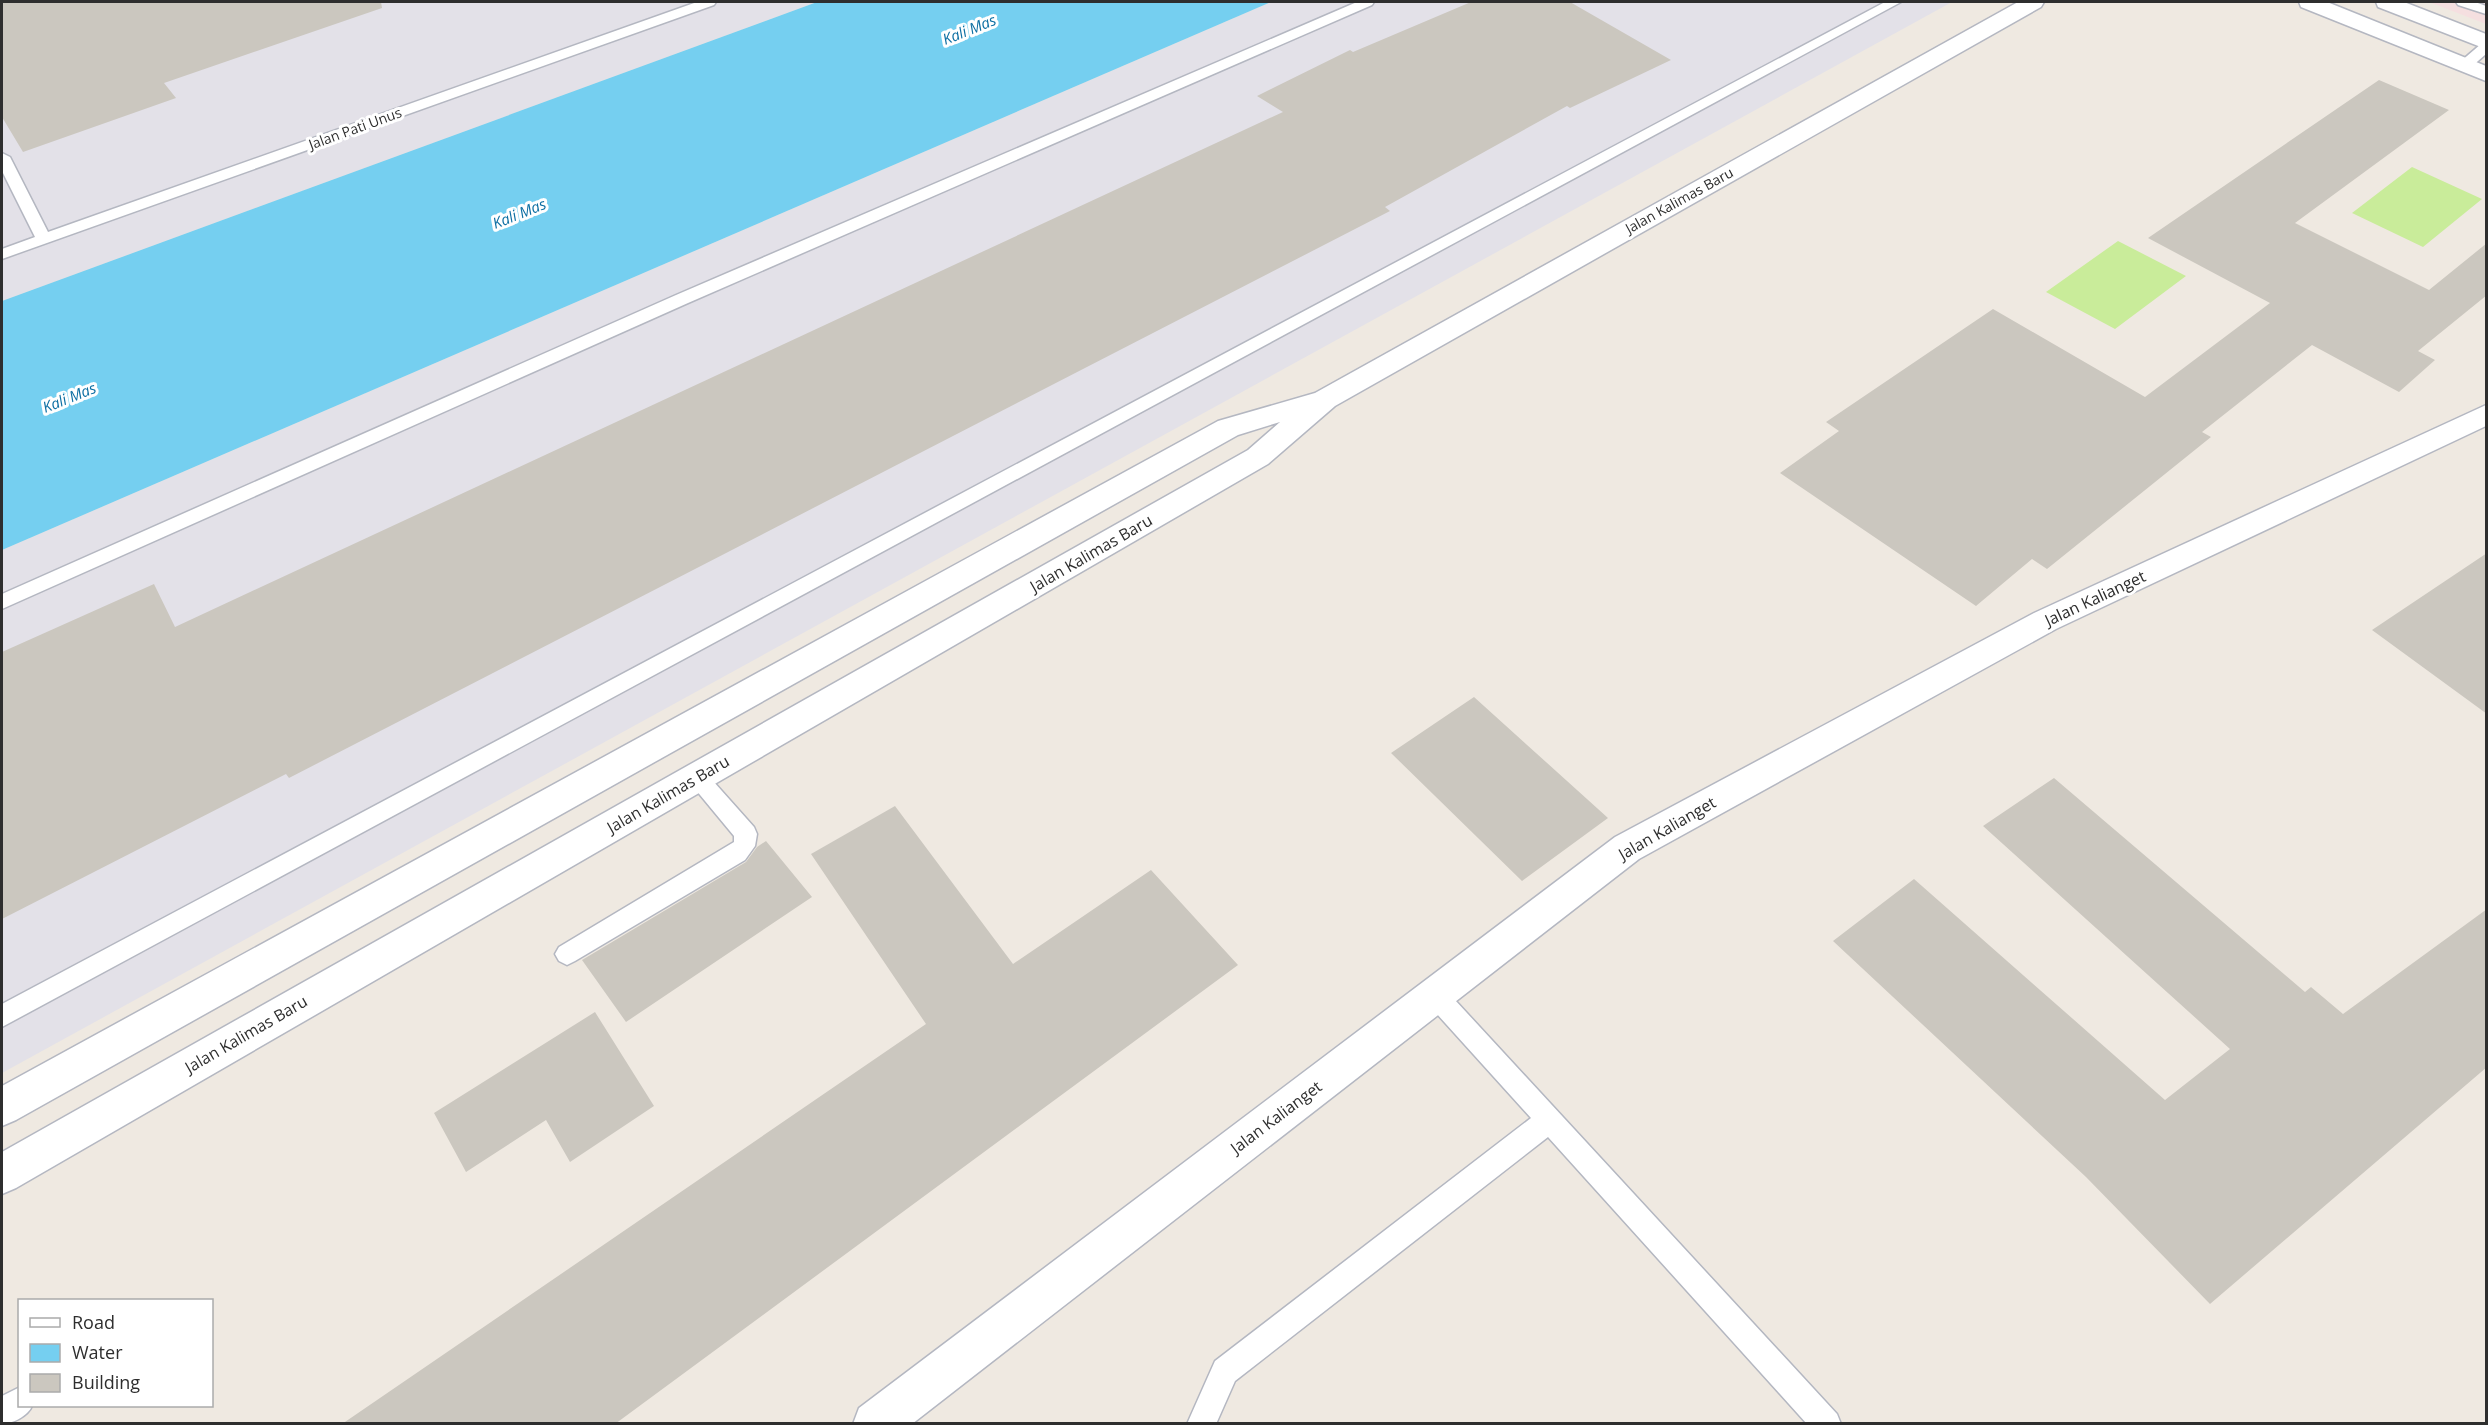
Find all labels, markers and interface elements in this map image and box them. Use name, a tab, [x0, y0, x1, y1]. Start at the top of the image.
water label: Kali Mas	[939, 9, 999, 49]
street label: Jalan Pati Unus	[304, 102, 404, 154]
street label: Jalan Kalimas Baru	[1620, 162, 1736, 239]
water label: Kali Mas	[489, 193, 549, 233]
water label: Kali Mas	[39, 377, 99, 417]
street label: Jalan Kalimas Baru	[1024, 509, 1156, 598]
street label: Jalan Kalianget	[2039, 565, 2149, 632]
street label: Jalan Kalimas Baru	[601, 750, 733, 839]
street label: Jalan Kalianget	[1613, 791, 1720, 866]
street label: Jalan Kalimas Baru	[179, 990, 311, 1079]
street label: Jalan Kalianget	[1224, 1075, 1326, 1160]
legend	[18, 1299, 213, 1407]
text: Road	[72, 1310, 115, 1334]
text: Water	[72, 1340, 123, 1364]
text: Building	[72, 1370, 140, 1394]

